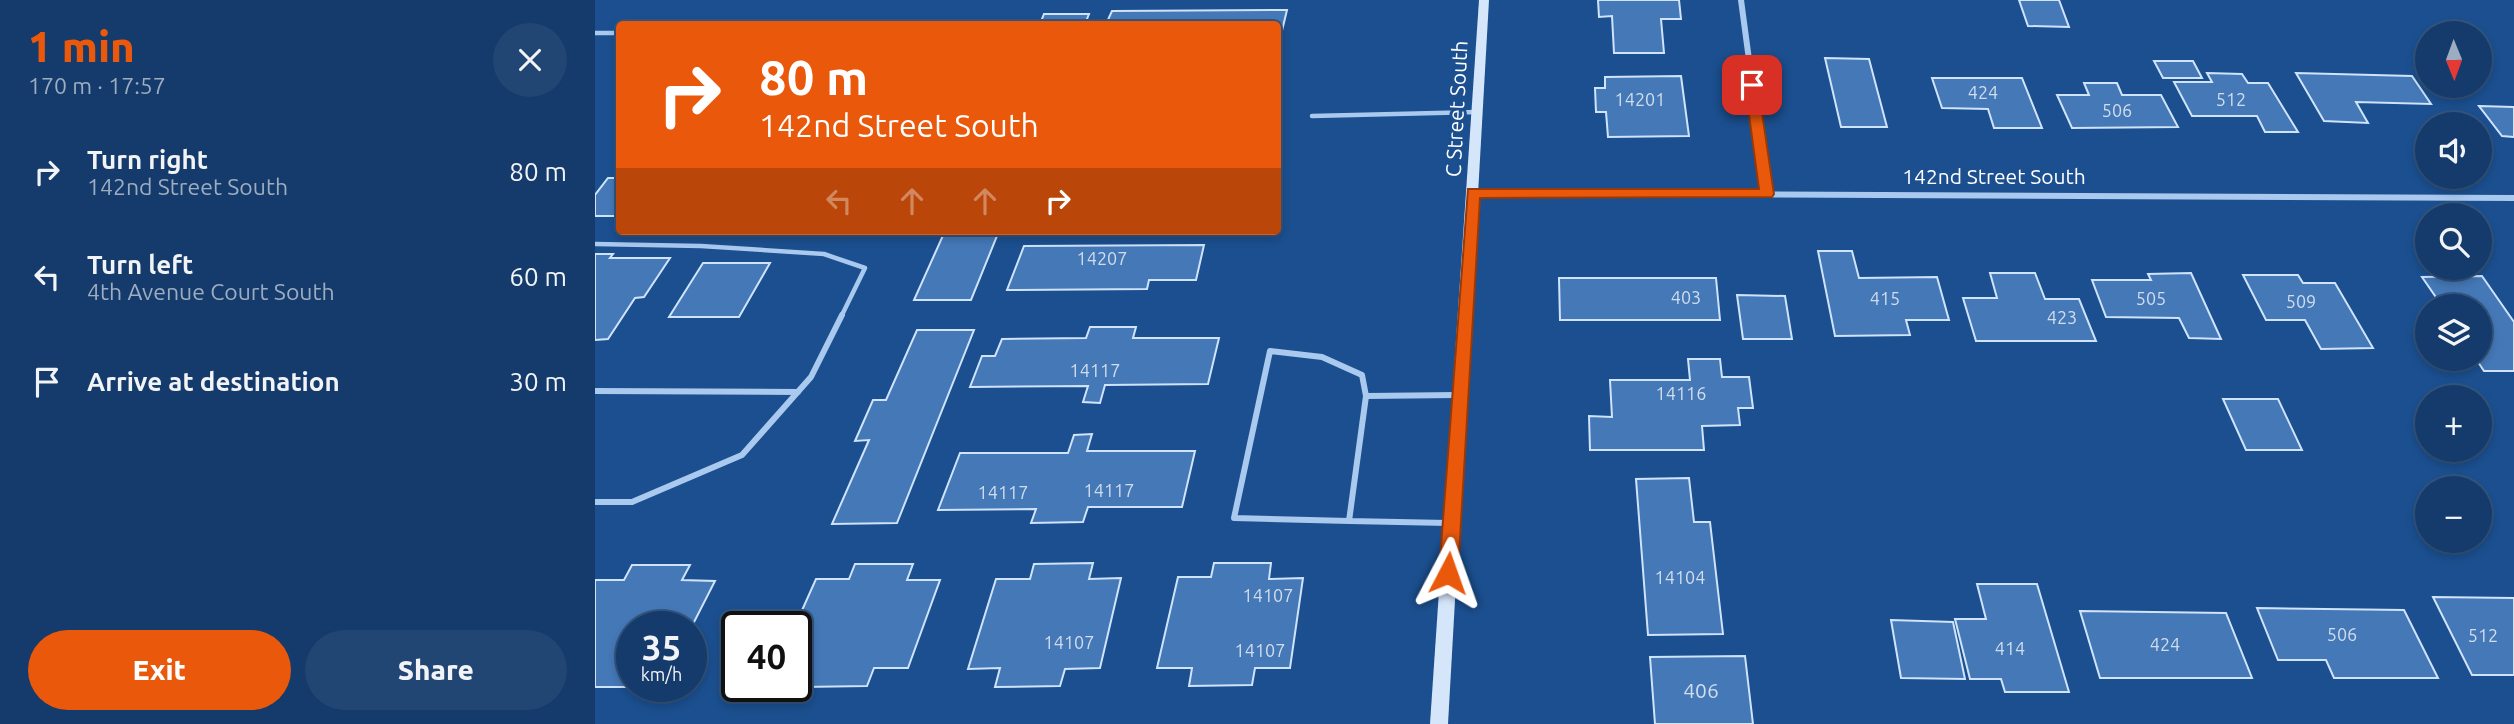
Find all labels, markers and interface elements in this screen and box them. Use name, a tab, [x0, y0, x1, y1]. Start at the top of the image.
north arrow	[2415, 21, 2492, 98]
map controls	[2415, 21, 2492, 553]
text: 1 min	[28, 23, 135, 70]
button: close	[493, 23, 567, 97]
street label: C Street South	[1440, 40, 1472, 178]
icon: right	[644, 49, 735, 140]
text: 80 m	[759, 49, 868, 104]
pin	[1722, 55, 1782, 115]
icon: arrive	[1733, 66, 1771, 104]
text: 170 m · 17:57	[28, 73, 166, 98]
house number: 424	[1968, 82, 1998, 102]
house number: 14201	[1615, 89, 1665, 109]
house number: 512	[2216, 89, 2246, 109]
house number: 506	[2102, 100, 2132, 120]
text: 142nd Street South	[759, 107, 1039, 143]
button: sound	[2415, 112, 2492, 189]
text: Turn right	[87, 145, 208, 174]
icon: right	[28, 153, 66, 191]
text: 80 m	[509, 157, 567, 186]
street label: 142nd Street South	[1902, 164, 2086, 188]
text: 142nd Street South	[87, 174, 288, 199]
icon: left	[820, 182, 858, 220]
icon: ahead	[893, 182, 931, 220]
icon: ahead	[966, 182, 1004, 220]
icon: right	[1039, 182, 1077, 220]
button: search	[2415, 203, 2492, 280]
house number: 14207	[1077, 248, 1127, 268]
text: Turn left	[87, 250, 193, 279]
icon: left	[28, 258, 66, 296]
text: 60 m	[509, 262, 567, 291]
text: 4th Avenue Court South	[87, 279, 335, 304]
house number: 403	[1671, 287, 1701, 307]
house number: 415	[1870, 288, 1900, 308]
house number: 505	[2136, 288, 2166, 308]
house number: 509	[2286, 291, 2316, 311]
button: layers	[2415, 294, 2492, 371]
house number: 423	[2047, 307, 2077, 327]
house number: 14117	[1070, 360, 1120, 380]
icon: arrive	[28, 363, 66, 401]
text: Arrive at destination	[87, 367, 340, 396]
text: 30 m	[509, 367, 567, 396]
house number: 14116	[1656, 383, 1706, 403]
button: +	[2415, 385, 2492, 462]
button: −	[2415, 476, 2492, 553]
house number: 14117	[1084, 480, 1134, 500]
house number: 14117	[978, 482, 1028, 502]
position arrow	[1411, 536, 1485, 610]
house number: 14104	[1655, 567, 1705, 587]
house number: 14107	[1243, 585, 1293, 605]
speed limit sign: 40	[721, 611, 812, 702]
house number: 506	[2327, 624, 2357, 644]
house number: 512	[2468, 625, 2498, 645]
text: 35	[642, 627, 681, 667]
button: Exit	[28, 630, 291, 710]
button: Share	[305, 630, 567, 710]
house number: 14107	[1044, 632, 1094, 652]
house number: 424	[2150, 634, 2180, 654]
house number: 414	[1995, 638, 2025, 658]
house number: 14107	[1235, 640, 1285, 660]
text: km/h	[641, 664, 682, 684]
house number: 406	[1683, 678, 1719, 702]

